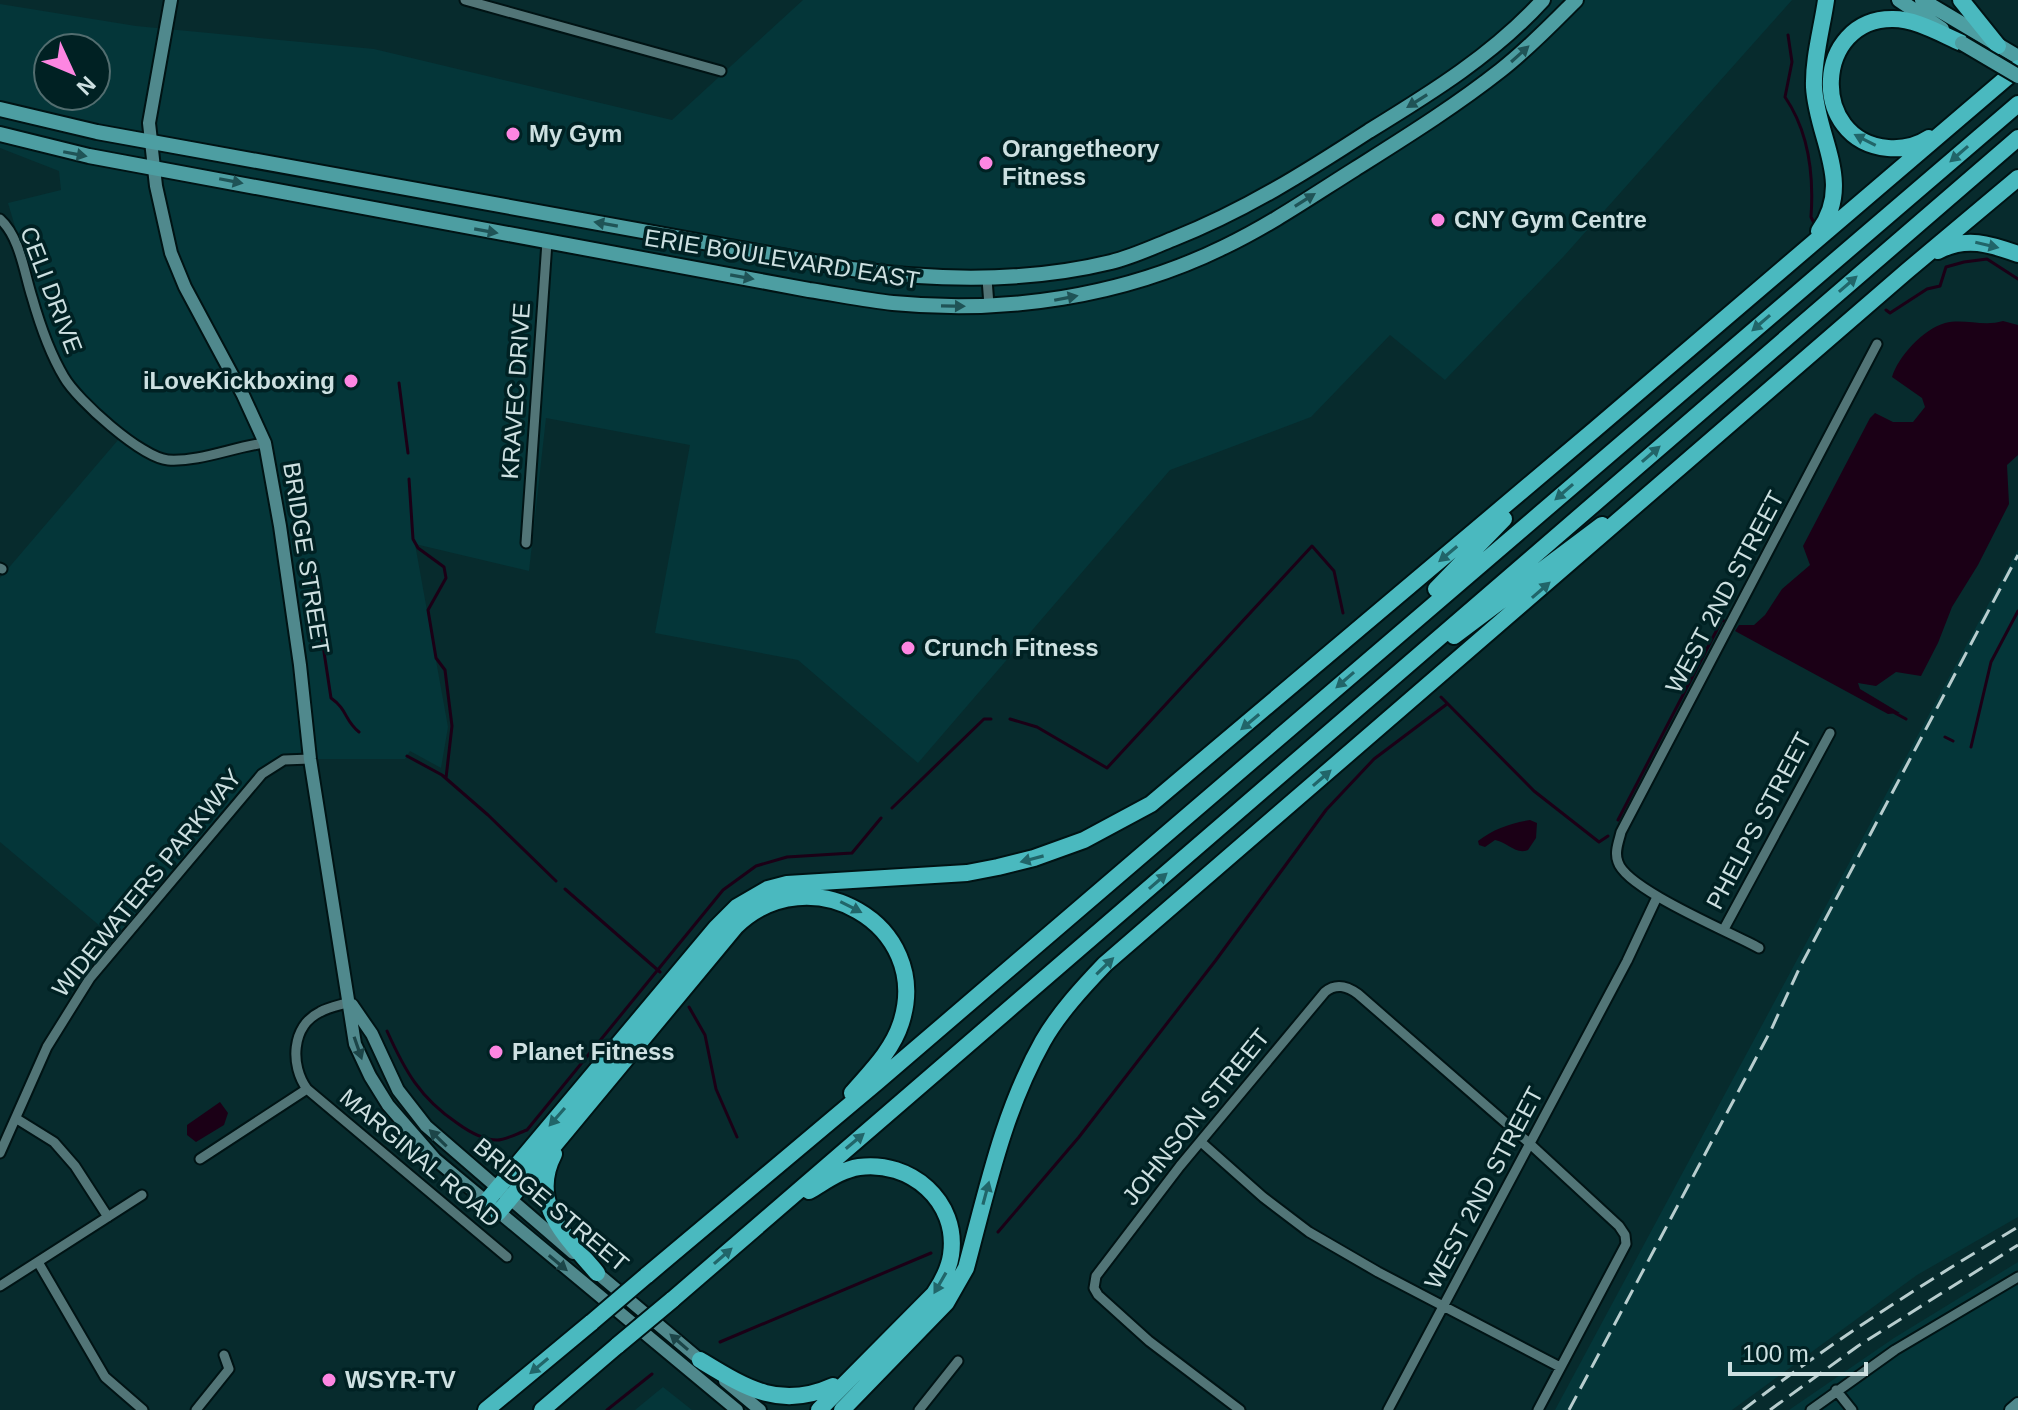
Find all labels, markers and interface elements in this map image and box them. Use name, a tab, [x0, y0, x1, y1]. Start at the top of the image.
north arrow	[32, 32, 112, 112]
one-way arrow	[1509, 46, 1529, 63]
text: N	[72, 71, 101, 100]
one-way arrow	[1406, 94, 1428, 108]
place label: My Gym	[529, 120, 622, 147]
marker: My Gym	[504, 125, 522, 143]
one-way arrow	[1853, 133, 1876, 147]
place label: Orangetheory Fitness	[1002, 135, 1160, 190]
one-way arrow	[1949, 145, 1969, 162]
one-way arrow	[63, 148, 88, 160]
marker: Orangetheory Fitness	[977, 154, 995, 172]
one-way arrow	[218, 176, 243, 188]
one-way arrow	[1294, 194, 1316, 208]
place label: CNY Gym Centre	[1454, 206, 1647, 233]
marker: CNY Gym Centre	[1429, 211, 1447, 229]
one-way arrow	[593, 217, 618, 230]
street label: CELI DRIVE	[15, 223, 88, 357]
street label: ERIE BOULEVARD EAST	[643, 223, 922, 294]
one-way arrow	[474, 225, 499, 237]
one-way arrow	[1974, 239, 1999, 252]
one-way arrow	[730, 271, 755, 283]
one-way arrow	[1838, 276, 1858, 293]
one-way arrow	[1054, 291, 1079, 303]
one-way arrow	[941, 300, 966, 312]
street label: KRAVEC DRIVE	[496, 302, 535, 480]
one-way arrow	[1751, 314, 1771, 331]
place label: iLoveKickboxing	[143, 367, 335, 394]
marker: iLoveKickboxing	[342, 372, 360, 390]
one-way arrow	[1642, 445, 1661, 463]
street label: BRIDGE STREET	[278, 460, 335, 656]
one-way arrow	[1554, 483, 1574, 500]
street label: WEST 2ND STREET	[1660, 486, 1789, 697]
one-way arrow	[1439, 545, 1459, 562]
one-way arrow	[1531, 581, 1550, 599]
place label: Crunch Fitness	[924, 634, 1099, 661]
marker: Crunch Fitness	[899, 639, 917, 657]
one-way arrow	[1335, 670, 1354, 688]
one-way arrow	[1240, 713, 1260, 730]
street label: PHELPS STREET	[1701, 728, 1817, 914]
street label: WIDEWATERS PARKWAY	[46, 763, 247, 1002]
one-way arrow	[1313, 769, 1332, 787]
one-way arrow	[1019, 853, 1044, 865]
one-way arrow	[1148, 873, 1168, 890]
one-way arrow	[839, 900, 862, 914]
one-way arrow	[1095, 957, 1114, 976]
street label: JOHNSON STREET	[1116, 1023, 1275, 1210]
one-way arrow	[353, 1037, 365, 1061]
place label: Planet Fitness	[512, 1038, 675, 1065]
marker: Planet Fitness	[487, 1043, 505, 1061]
street label: WEST 2ND STREET	[1419, 1082, 1548, 1293]
street label: MARGINAL ROAD	[335, 1083, 506, 1232]
one-way arrow	[549, 1107, 566, 1127]
one-way arrow	[429, 1129, 448, 1147]
street label: BRIDGE STREET	[469, 1132, 634, 1277]
one-way arrow	[844, 1133, 864, 1150]
one-way arrow	[980, 1180, 993, 1204]
one-way arrow	[713, 1248, 733, 1265]
one-way arrow	[547, 1254, 567, 1271]
one-way arrow	[933, 1272, 947, 1294]
scale bar	[1730, 1326, 1866, 1376]
one-way arrow	[669, 1333, 688, 1351]
text: 100 m	[1742, 1340, 1809, 1367]
one-way arrow	[529, 1357, 549, 1374]
place label: WSYR-TV	[345, 1366, 456, 1393]
marker: WSYR-TV	[320, 1371, 338, 1389]

